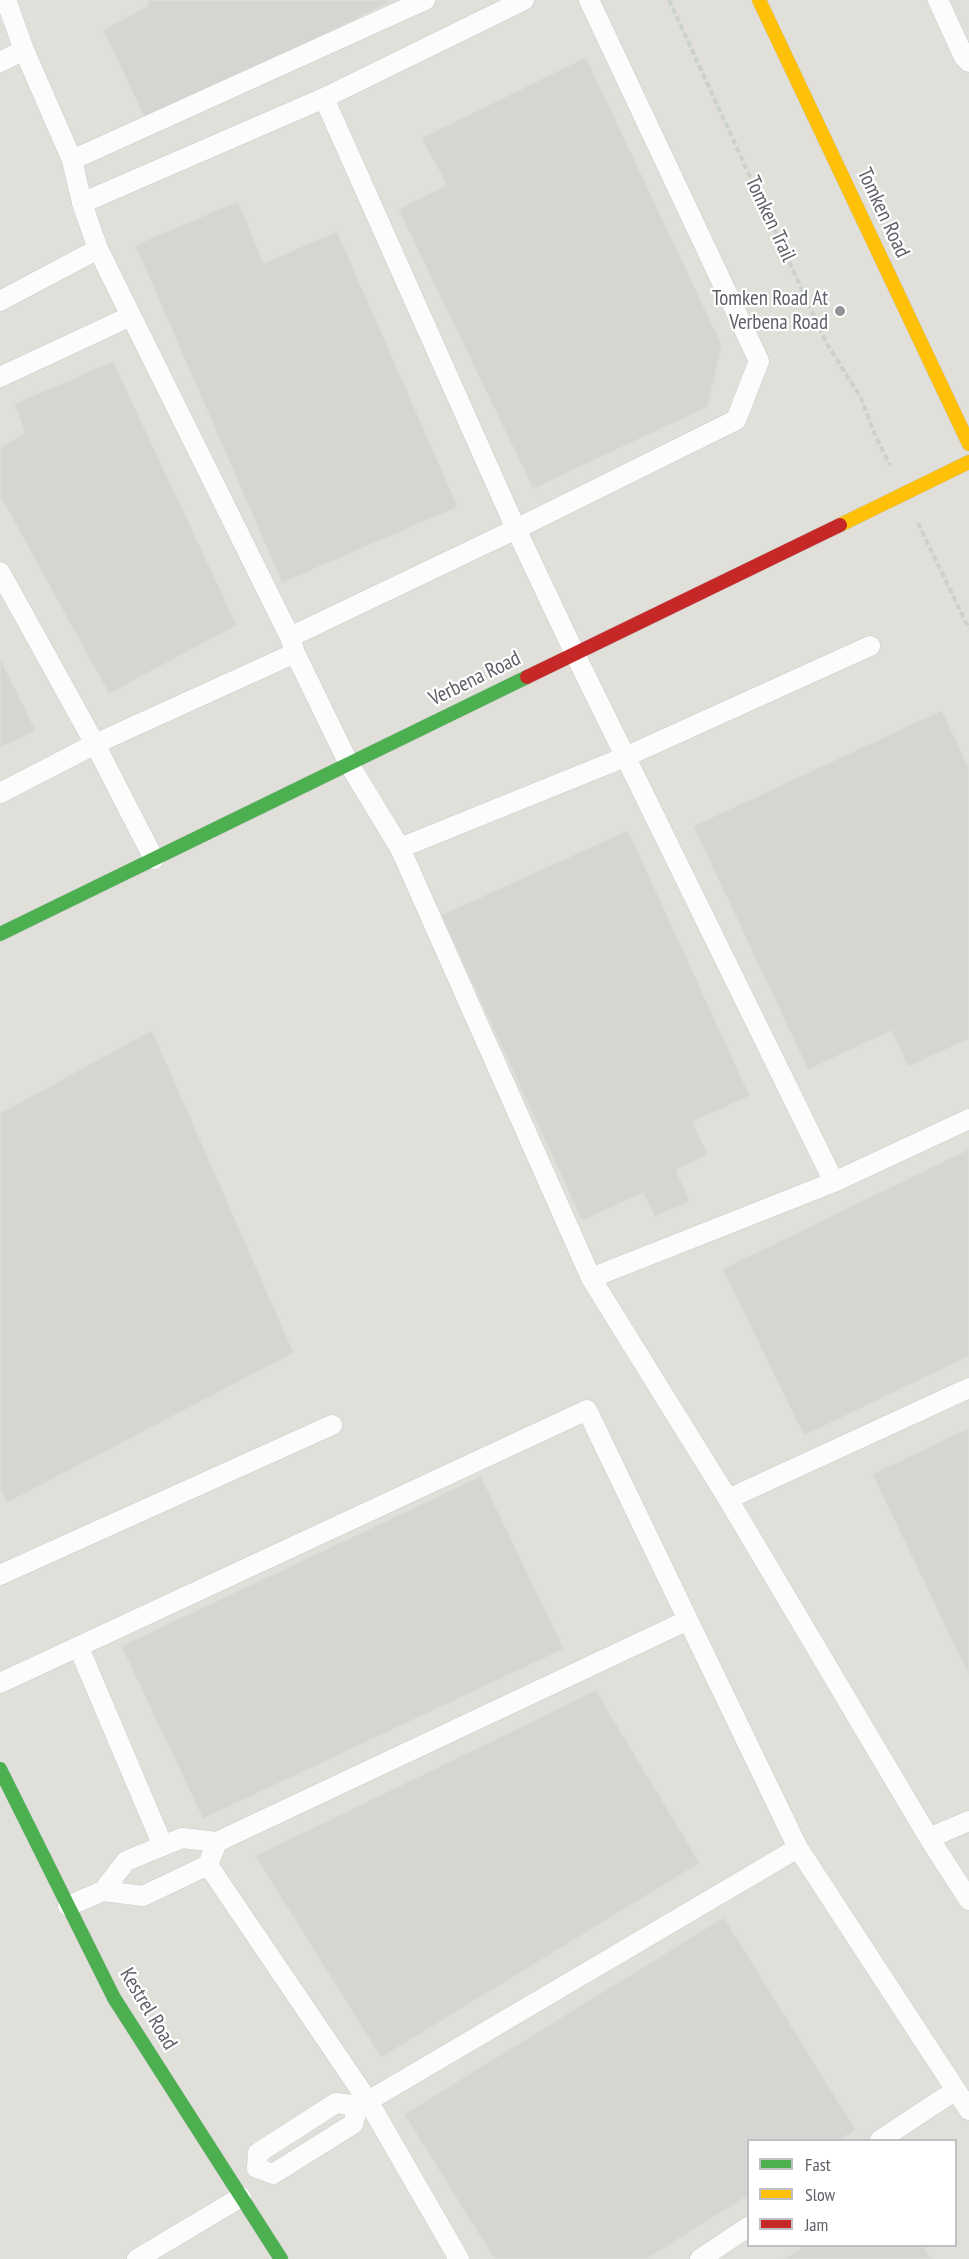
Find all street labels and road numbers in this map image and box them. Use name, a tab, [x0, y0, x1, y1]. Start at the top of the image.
street label: Tomken Road	[851, 164, 915, 262]
street label: Tomken Trail	[739, 172, 801, 266]
street label: Verbena Road	[425, 646, 525, 712]
street label: Kestrel Road	[114, 1964, 182, 2054]

